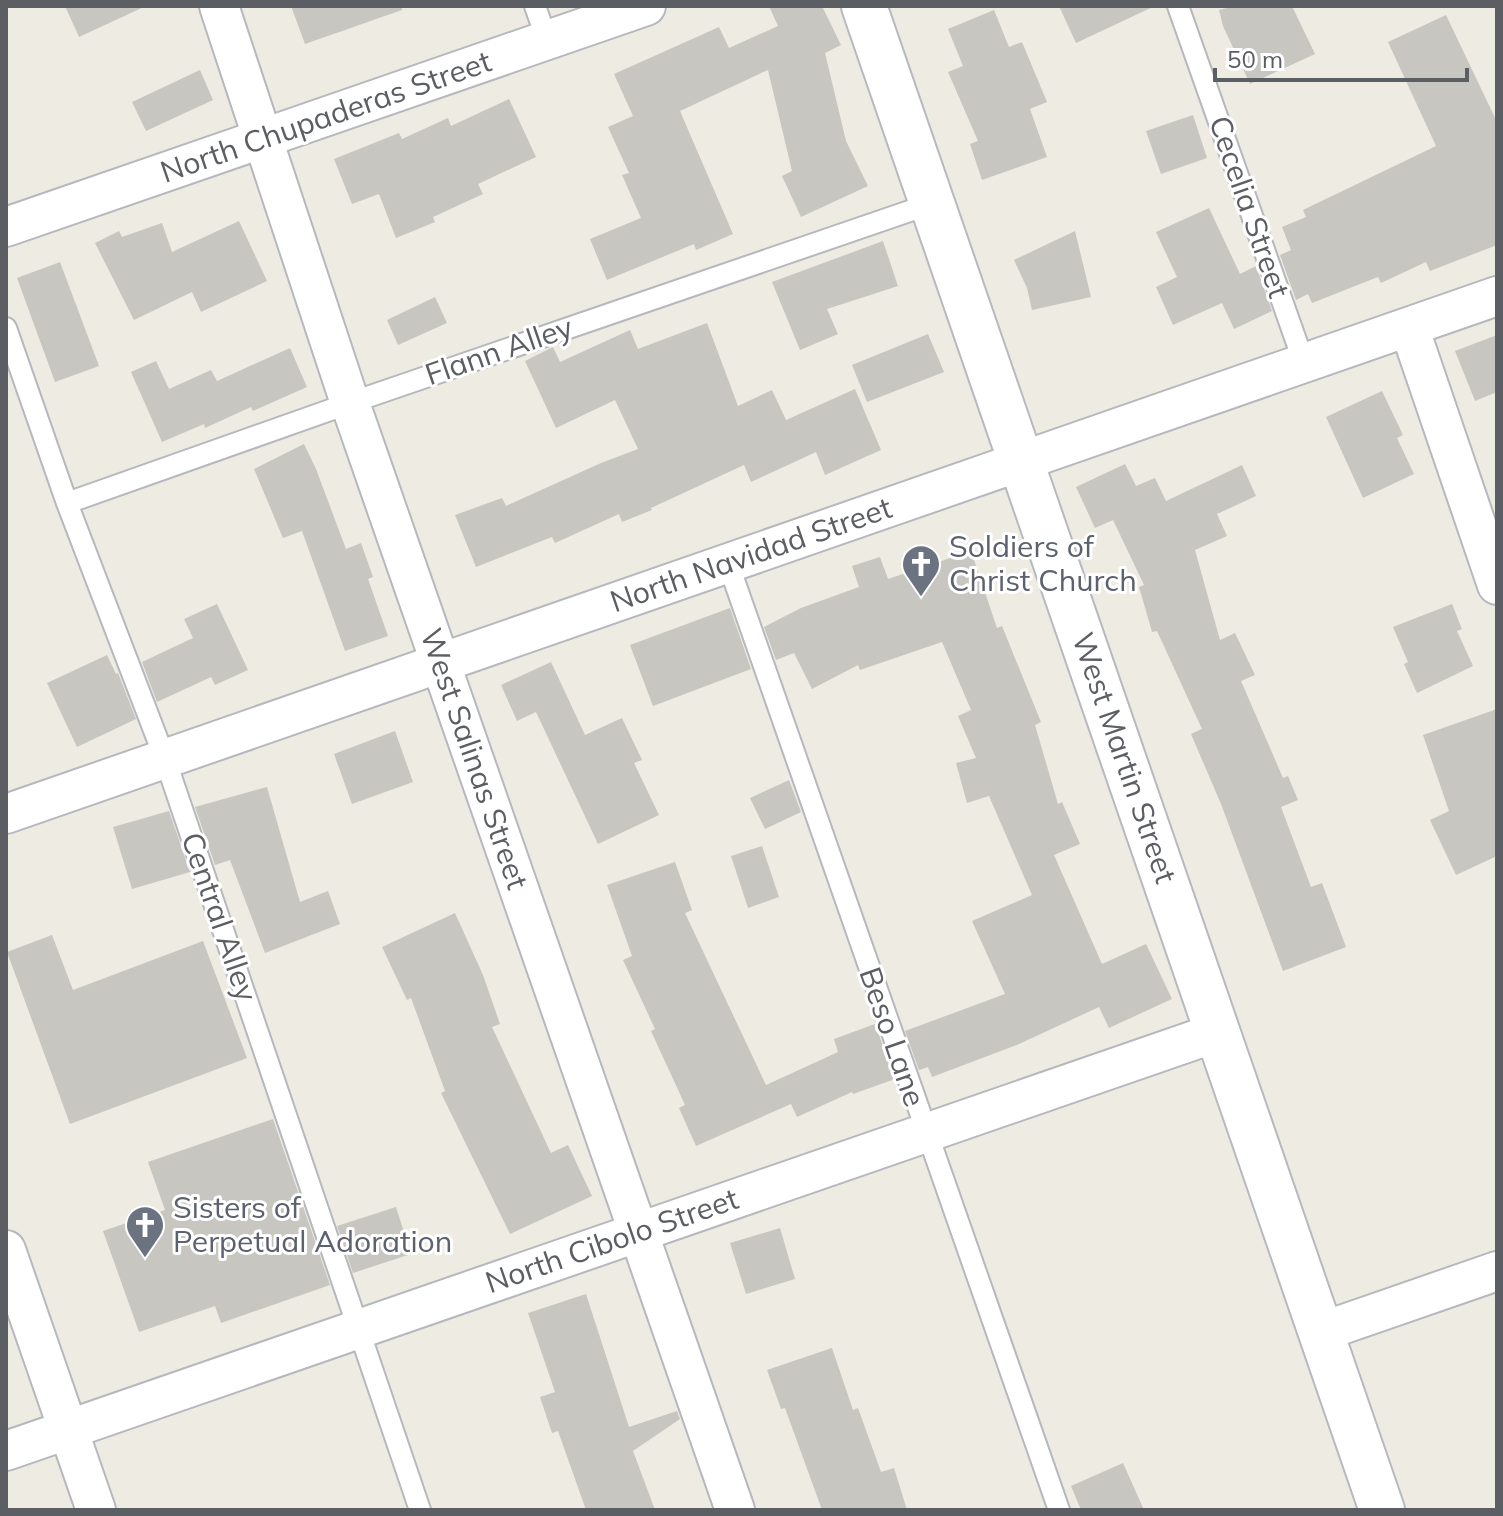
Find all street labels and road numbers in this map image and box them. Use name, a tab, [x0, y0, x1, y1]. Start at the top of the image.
street label: North Chupaderas Street	[155, 42, 496, 191]
street label: Cecelia Street	[1201, 111, 1299, 303]
street label: Flann Alley	[420, 307, 577, 393]
street label: North Navidad Street	[605, 488, 896, 620]
street label: West Salinas Street	[413, 623, 537, 894]
street label: West Martin Street	[1064, 627, 1186, 888]
street label: Central Alley	[173, 827, 267, 1006]
street label: Beso Lane	[851, 962, 934, 1111]
street label: North Cibolo Street	[480, 1179, 743, 1301]

